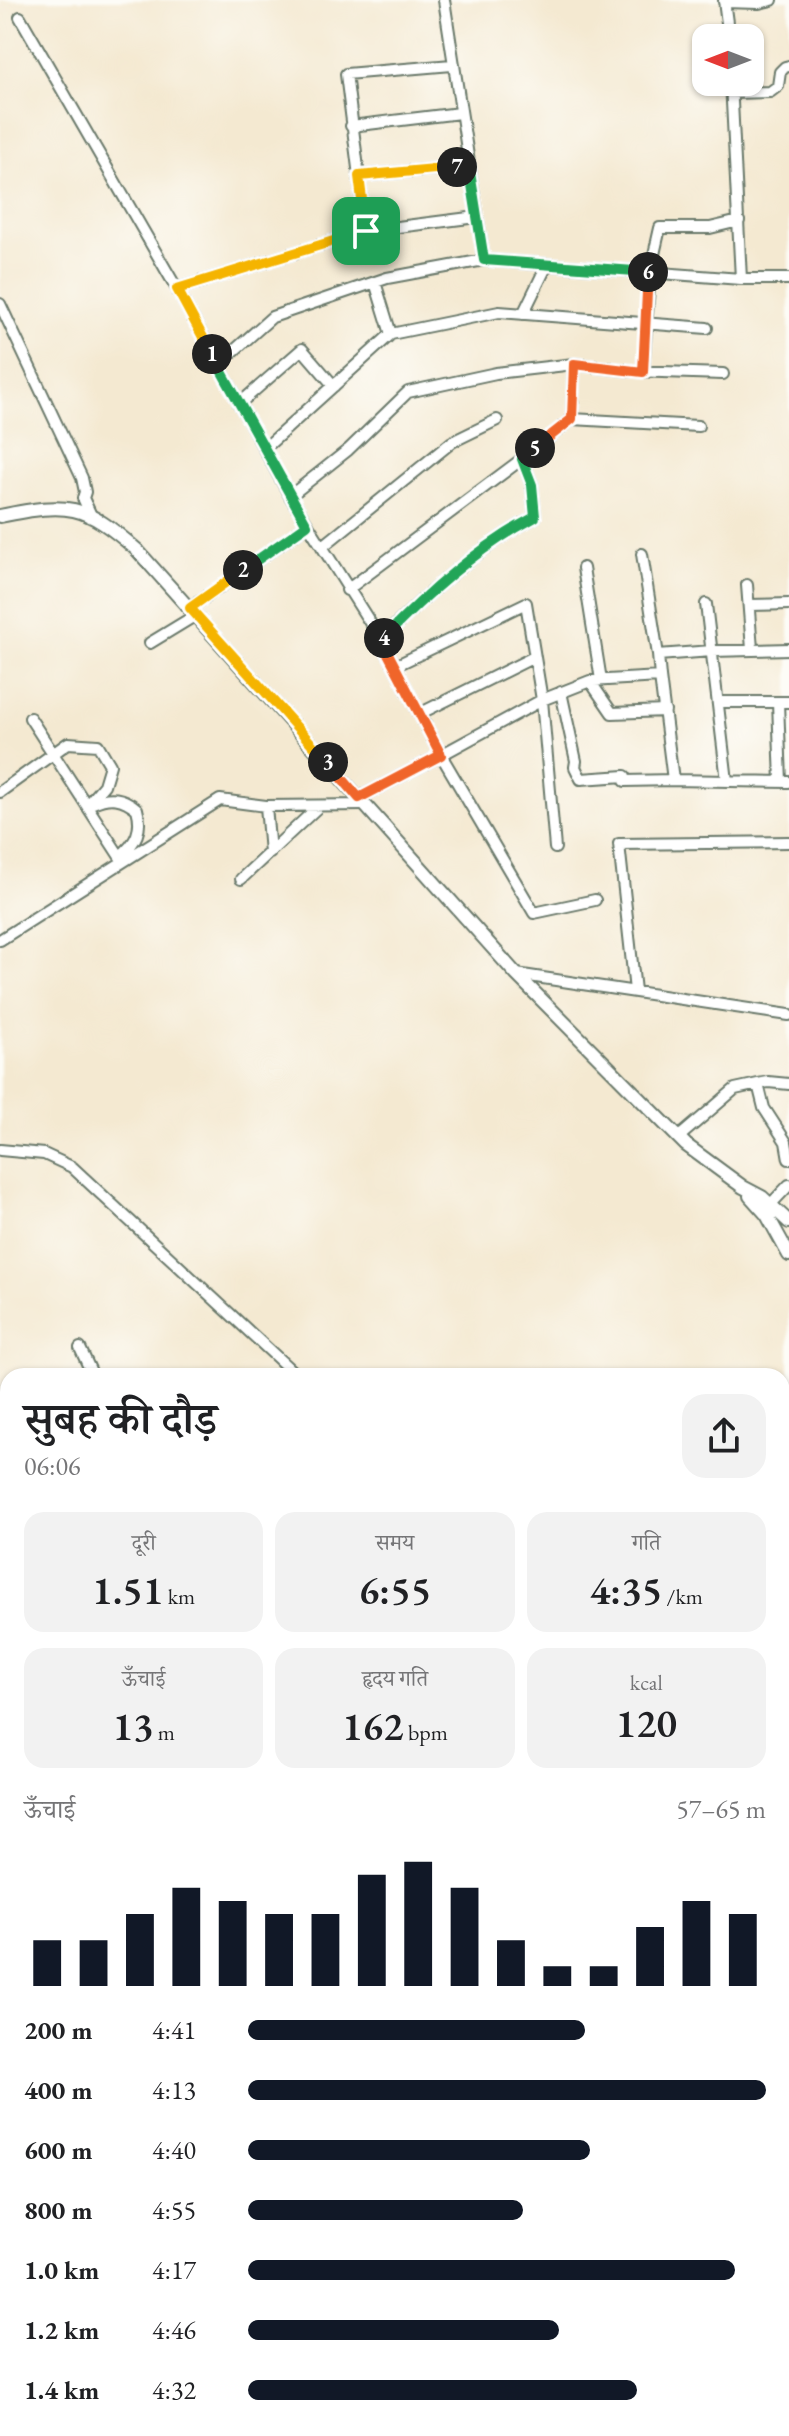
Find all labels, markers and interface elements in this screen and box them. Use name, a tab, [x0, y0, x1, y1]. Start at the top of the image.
north arrow	[692, 24, 764, 96]
map controls	[692, 24, 764, 96]
pin: 7	[437, 147, 477, 187]
text: 7	[451, 152, 463, 181]
pin	[332, 197, 400, 265]
icon: arrive	[344, 209, 388, 253]
pin: 6	[628, 252, 668, 292]
text: 6	[642, 257, 654, 286]
pin: 1	[192, 334, 232, 374]
text: 1	[206, 339, 218, 368]
pin: 5	[515, 428, 555, 468]
text: 5	[529, 433, 541, 462]
pin: 2	[223, 550, 263, 590]
text: 2	[237, 555, 249, 584]
pin: 4	[364, 618, 404, 658]
text: 4	[378, 623, 390, 652]
pin: 3	[308, 742, 348, 782]
text: 3	[322, 747, 334, 776]
text: सुबह की दौड़	[24, 1390, 217, 1447]
button: share	[682, 1394, 766, 1478]
text: 06:06	[24, 1449, 80, 1483]
text: दूरी	[132, 1528, 156, 1557]
text: समय	[376, 1528, 414, 1557]
text: गति	[632, 1528, 661, 1557]
text: 1.51	[92, 1564, 163, 1616]
text: 6:55	[359, 1564, 431, 1616]
text: 4:35	[590, 1564, 662, 1616]
text: km	[163, 1582, 195, 1611]
text: /km	[662, 1582, 703, 1611]
text: ऊँचाई	[122, 1664, 165, 1693]
text: हृदय गति	[362, 1664, 428, 1693]
text: kcal	[630, 1668, 663, 1697]
text: 120	[616, 1697, 677, 1749]
text: 13	[112, 1700, 153, 1752]
text: 162	[342, 1700, 404, 1752]
text: m	[153, 1718, 175, 1747]
text: bpm	[404, 1718, 448, 1747]
text: ऊँचाई	[24, 1792, 75, 1826]
text: 57–65 m	[676, 1792, 766, 1826]
text: 200 m	[24, 2013, 92, 2047]
text: 4:41	[152, 2013, 196, 2047]
text: 400 m	[24, 2073, 92, 2107]
text: 4:13	[152, 2073, 196, 2107]
text: 600 m	[24, 2133, 92, 2167]
text: 4:40	[152, 2133, 196, 2167]
text: 800 m	[24, 2193, 92, 2227]
text: 4:55	[152, 2193, 196, 2227]
text: 1.0 km	[24, 2253, 99, 2287]
text: 4:17	[152, 2253, 196, 2287]
text: 1.2 km	[24, 2313, 99, 2347]
text: 4:46	[152, 2313, 196, 2347]
text: 1.4 km	[24, 2373, 99, 2407]
text: 4:32	[152, 2373, 196, 2407]

